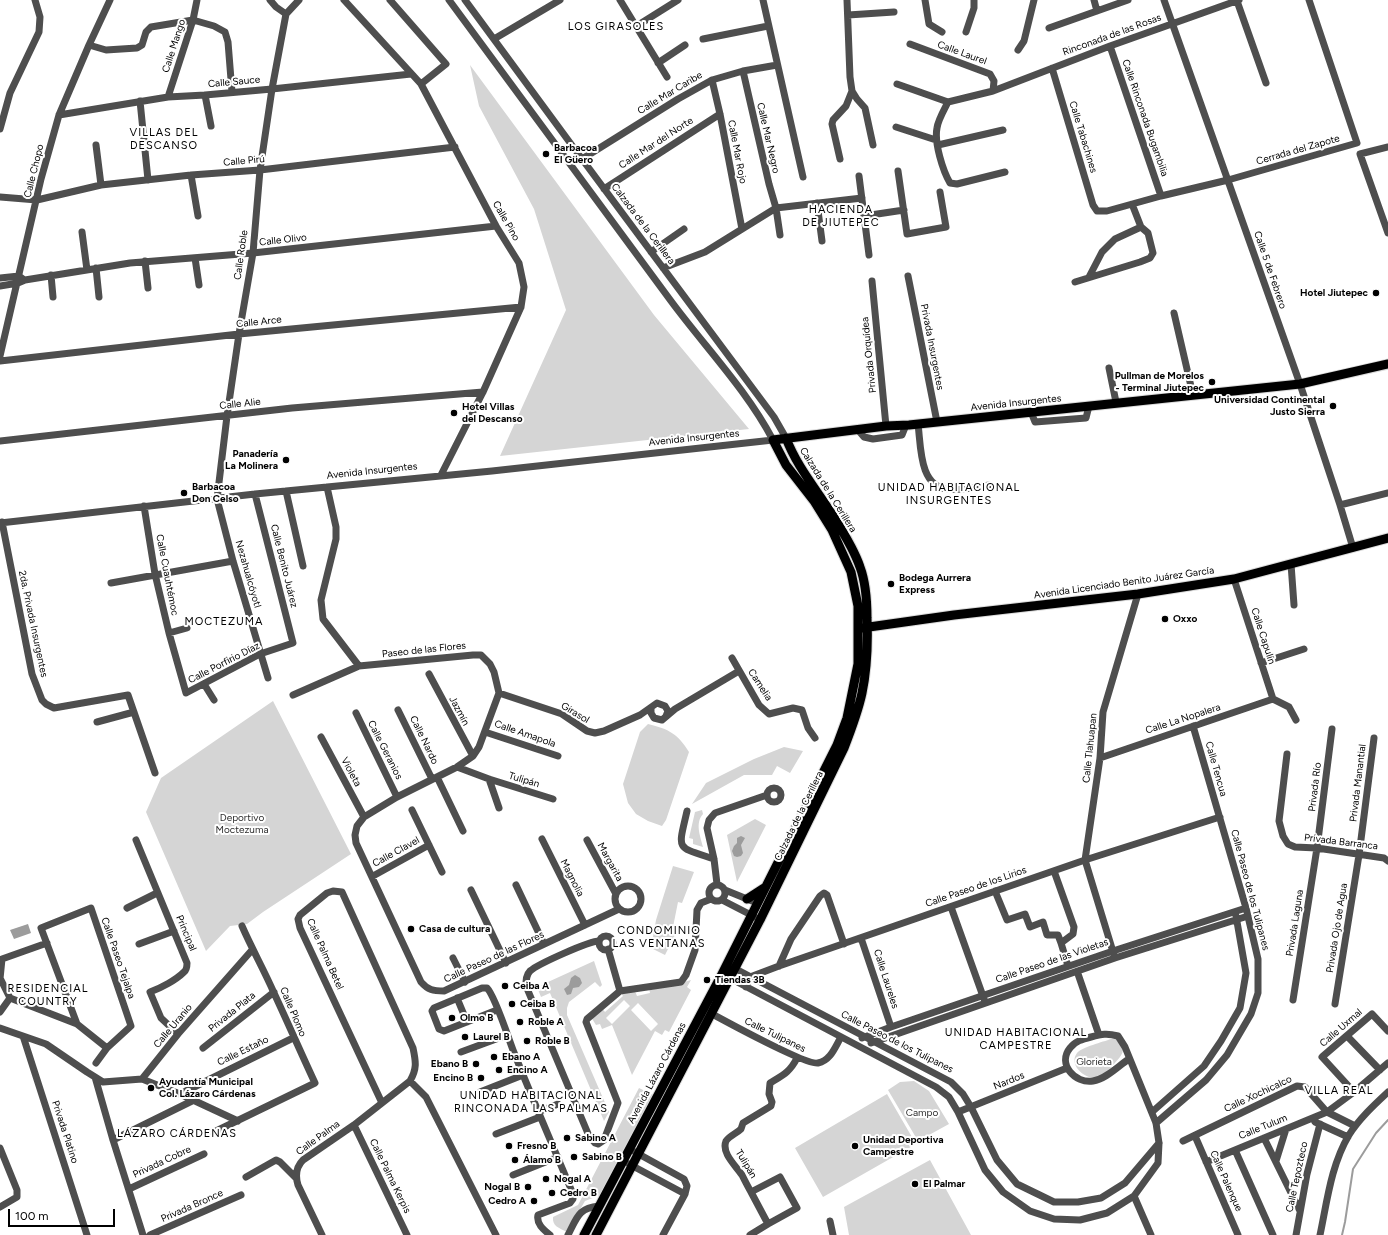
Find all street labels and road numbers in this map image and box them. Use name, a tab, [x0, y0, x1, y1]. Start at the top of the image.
street label: Rinconada de las Rosas	[1061, 12, 1163, 58]
street label: Calle Mango	[160, 18, 188, 74]
street label: Calle Laurel	[936, 39, 988, 67]
street label: Calle Rinconada Bugambilia	[1119, 58, 1171, 178]
street label: Calle Mar Caribe	[635, 69, 705, 117]
street label: Calle Sauce	[207, 74, 261, 90]
street label: Calle Tabachines	[1066, 100, 1100, 174]
street label: Calle Mar Negro	[754, 101, 782, 175]
street label: Calle Mar del Norte	[617, 115, 695, 171]
street label: Calle Mar Rojo	[725, 119, 749, 185]
street label: Cerrada del Zapote	[1255, 132, 1341, 168]
street label: Calle Chopo	[22, 143, 46, 199]
street label: Calle Pirú	[223, 153, 265, 169]
street label: Calzada de la Cerillera	[609, 181, 677, 267]
street label: Calle Pino	[490, 199, 522, 243]
street label: Calle Roble	[232, 229, 250, 281]
street label: Calle 5 de Febrero	[1251, 230, 1289, 310]
street label: Calle Olivo	[259, 232, 307, 248]
street label: Privada Insurgentes	[918, 303, 946, 391]
street label: Calle Arce	[236, 314, 282, 330]
street label: Privada Orquídea	[859, 316, 879, 394]
street label: Avenida Insurgentes	[970, 392, 1062, 414]
street label: Calle Alie	[219, 396, 261, 412]
street label: Avenida Insurgentes	[648, 427, 740, 449]
street label: Calzada de la Cerillera	[797, 445, 859, 535]
street label: Avenida Insurgentes	[326, 460, 418, 482]
street label: Calle Benito Juárez	[268, 523, 300, 609]
street label: Calle Cuauhtémoc	[153, 533, 181, 617]
street label: Nezahualcóyotl	[233, 539, 263, 609]
street label: Avenida Licenciado Benito Juárez García	[1033, 564, 1215, 602]
street label: 2da. Privada Insurgentes	[16, 570, 50, 678]
street label: Calle Capulín	[1248, 606, 1278, 666]
street label: Calle Porfirio Díaz	[186, 640, 262, 686]
street label: Paseo de las Flores	[381, 640, 467, 660]
street label: Camelia	[745, 667, 775, 703]
street label: Jazmín	[446, 694, 472, 728]
street label: Girasol	[559, 700, 591, 726]
street label: Calle La Nopalera	[1144, 701, 1222, 737]
street label: Calle Tlahuapan	[1080, 712, 1100, 784]
street label: Calle Nardo	[407, 714, 441, 766]
street label: Calle Amapola	[493, 718, 557, 750]
street label: Calle Geranios	[365, 719, 405, 781]
street label: Calle Tencua	[1202, 740, 1230, 798]
street label: Privada Manantial	[1347, 743, 1369, 823]
street label: Violeta	[338, 755, 364, 789]
street label: Privada Río	[1306, 762, 1324, 812]
street label: Calzada de la Cerillera	[772, 769, 826, 863]
street label: Tulipán	[507, 770, 541, 790]
street label: Calle Paseo de los Tulipanes	[1228, 828, 1272, 952]
street label: Privada Barranca	[1303, 832, 1379, 852]
street label: Calle Clavel	[370, 834, 422, 870]
street label: Margarita	[594, 841, 626, 883]
street label: Magnolia	[557, 857, 587, 899]
street label: Calle Paseo de los Lirios	[924, 864, 1028, 910]
street label: Privada Ojo de Agua	[1324, 882, 1350, 974]
street label: Privada Laguna	[1284, 889, 1306, 957]
street label: Principal	[173, 913, 199, 953]
street label: Calle Paseo Tejalpa	[98, 916, 138, 1000]
street label: Calle Palma Betel	[304, 917, 346, 991]
street label: Calle Paseo de las Flores	[442, 929, 546, 985]
street label: Calle Paseo de las Violetas	[994, 936, 1110, 986]
street label: Calle Laureles	[871, 948, 901, 1010]
street label: Calle Plomo	[277, 985, 309, 1039]
street label: Privada Plata	[206, 989, 258, 1035]
street label: Calle Uranio	[151, 1002, 195, 1050]
street label: Calle Uxmal	[1317, 1006, 1365, 1050]
street label: Calle Paseo de los Tulipanes	[839, 1008, 955, 1076]
street label: Calle Tulipanes	[742, 1015, 808, 1055]
street label: Avenida Lázaro Cárdenas	[625, 1020, 689, 1126]
street label: Calle Estaño	[215, 1033, 271, 1069]
street label: Nardos	[992, 1069, 1026, 1093]
street label: Calle Xochicalco	[1222, 1073, 1294, 1115]
street label: Privada Platino	[49, 1099, 81, 1165]
street label: Calle Tulum	[1237, 1112, 1289, 1142]
street label: Calle Palma	[294, 1118, 342, 1158]
street label: Calle Palma Kerpis	[367, 1137, 413, 1215]
street label: Calle Tepozteco	[1284, 1141, 1310, 1213]
street label: Privada Cobre	[131, 1143, 193, 1181]
street label: Tulipán	[733, 1147, 759, 1181]
street label: Calle Palenque	[1207, 1149, 1245, 1213]
street label: Privada Bronce	[159, 1187, 225, 1225]

